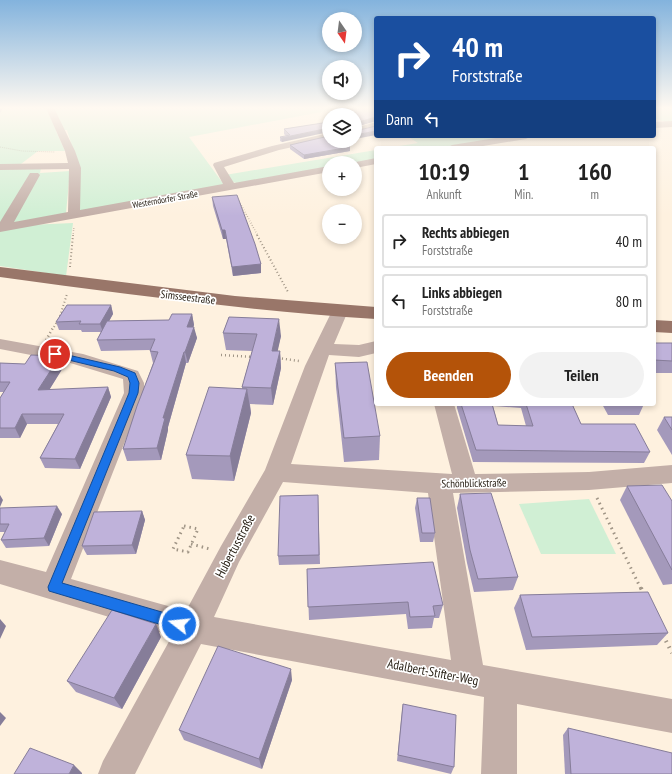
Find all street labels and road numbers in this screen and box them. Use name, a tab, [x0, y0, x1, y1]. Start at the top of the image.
street label: Westerndorfer Straße	[131, 188, 199, 210]
street label: Simsseestraße	[160, 287, 216, 307]
street label: Schönblickstraße	[441, 475, 507, 491]
street label: Hubertusstraße	[211, 511, 259, 581]
street label: Adalbert-Stifter-Weg	[386, 655, 480, 689]

